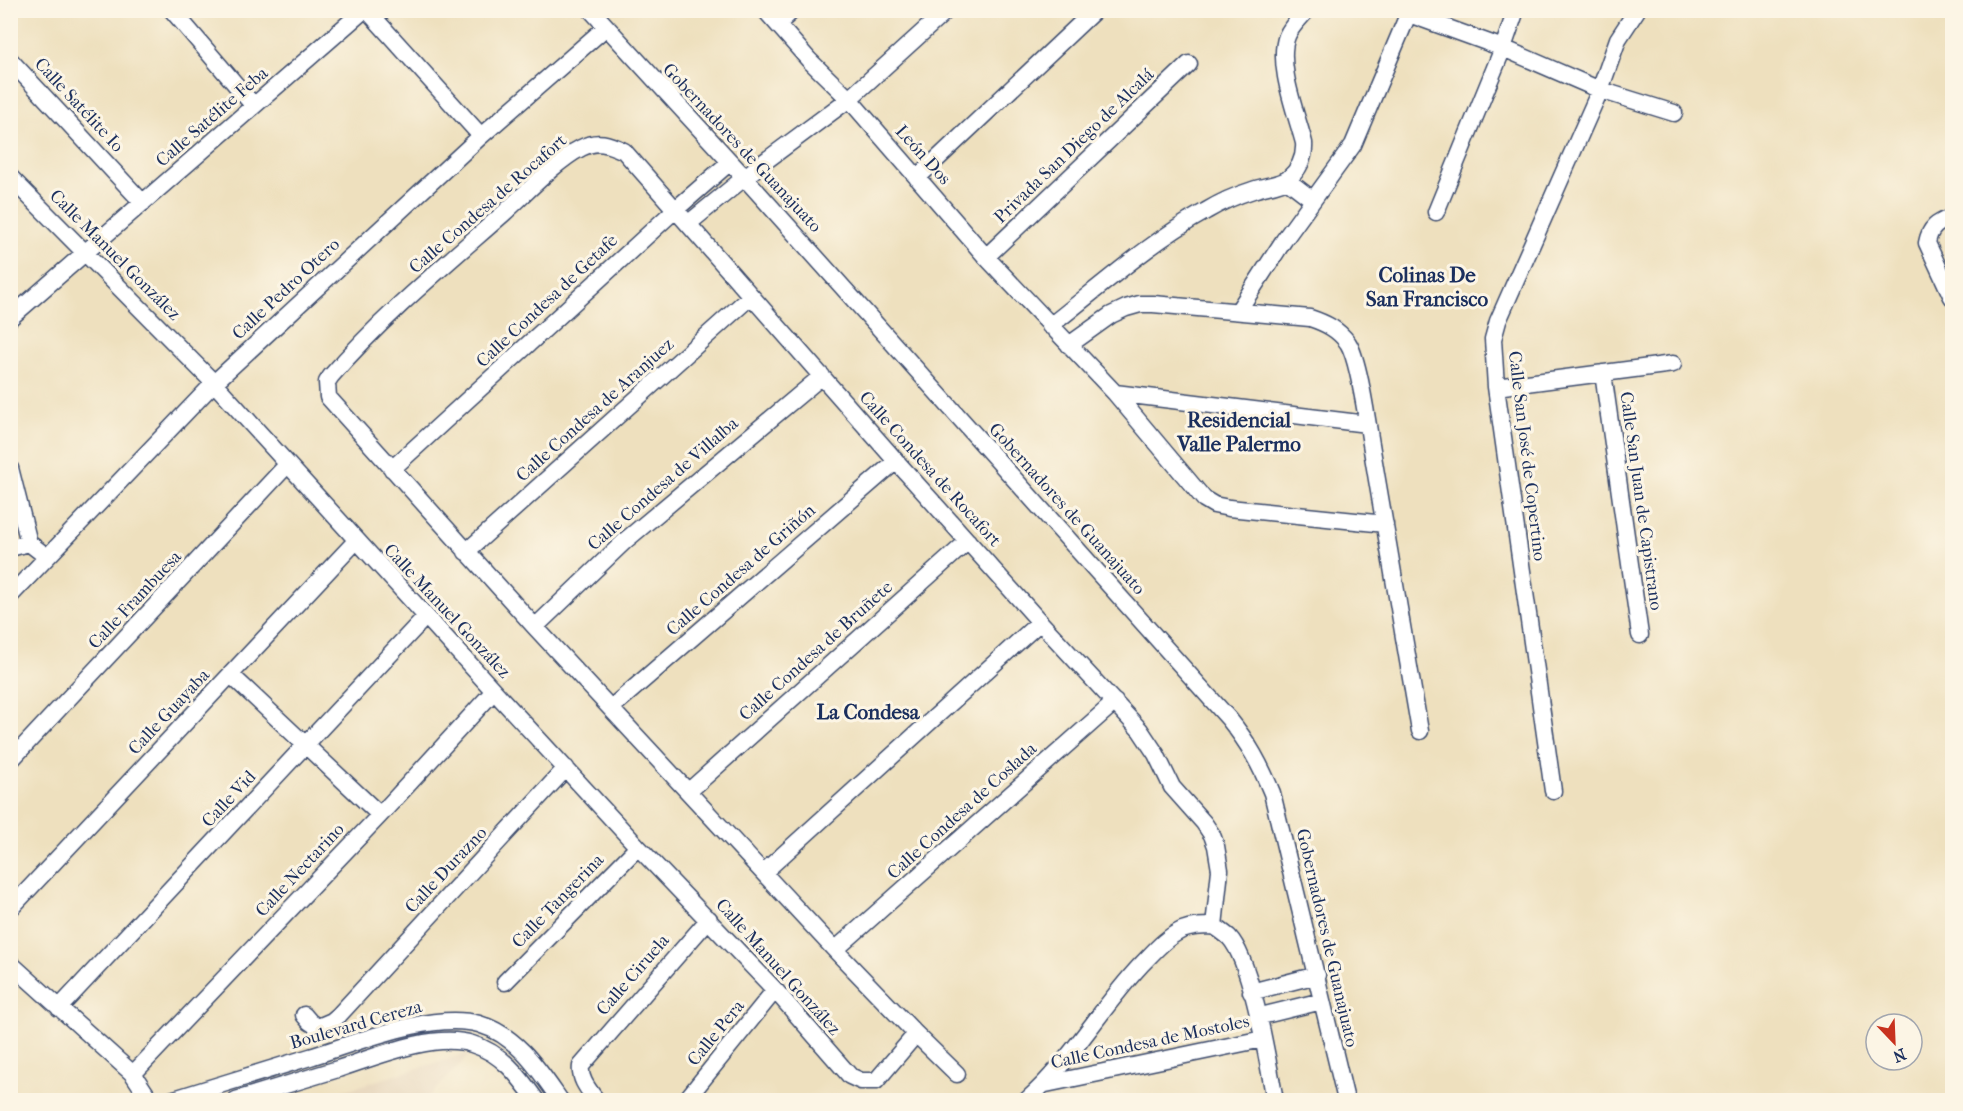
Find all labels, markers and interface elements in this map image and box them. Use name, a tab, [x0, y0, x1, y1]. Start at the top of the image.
street label: Calle Satélite Io	[30, 54, 128, 156]
street label: Gobernadores de Guanajuato	[658, 59, 826, 237]
street label: Calle Satélite Feba	[152, 62, 273, 171]
street label: Privada San Diego de Alcalá	[990, 64, 1159, 228]
street label: León Dos	[891, 121, 955, 189]
street label: Calle Condesa de Rocafort	[405, 130, 571, 278]
street label: Calle Manuel González	[45, 185, 185, 325]
street label: Calle Condesa de Getafe	[472, 230, 622, 372]
street label: Calle Pedro Otero	[228, 234, 344, 344]
district label: Colinas De San Francisco	[1366, 263, 1489, 311]
street label: Calle Condesa de Aranjuez	[512, 334, 678, 486]
street label: Calle San José de Copertino	[1504, 350, 1550, 562]
street label: Calle Condesa de Rocafort	[855, 387, 1006, 551]
street label: Calle San Juan de Capistrano	[1615, 390, 1667, 612]
district label: Residencial Valle Palermo	[1176, 408, 1301, 456]
street label: Calle Condesa de Villalba	[583, 412, 743, 555]
street label: Gobernadores de Guanajuato	[984, 419, 1150, 599]
street label: Calle Condesa de Griñón	[662, 499, 820, 640]
street label: Calle Manuel González	[379, 539, 515, 683]
street label: Calle Frambuesa	[84, 546, 186, 654]
street label: Calle Condesa de Bruñete	[735, 577, 897, 725]
street label: Calle Guayaba	[124, 664, 214, 759]
district label: La Condesa	[817, 700, 921, 724]
street label: Calle Condesa de Coslada	[883, 738, 1042, 884]
street label: Calle Vid	[198, 766, 261, 832]
street label: Calle Nectarino	[251, 819, 349, 921]
street label: Calle Durazno	[401, 822, 491, 918]
street label: Gobernadores de Guanajuato	[1292, 827, 1362, 1049]
street label: Calle Tangerina	[508, 849, 609, 952]
street label: Calle Manuel González	[711, 895, 845, 1039]
street label: Calle Ciruela	[592, 930, 674, 1020]
street label: Calle Pera	[683, 995, 749, 1070]
street label: Boulevard Cereza	[288, 996, 425, 1054]
street label: Calle Condesa de Mostoles	[1049, 1011, 1252, 1073]
north arrow	[1864, 1012, 1924, 1072]
text: N	[1890, 1044, 1909, 1067]

